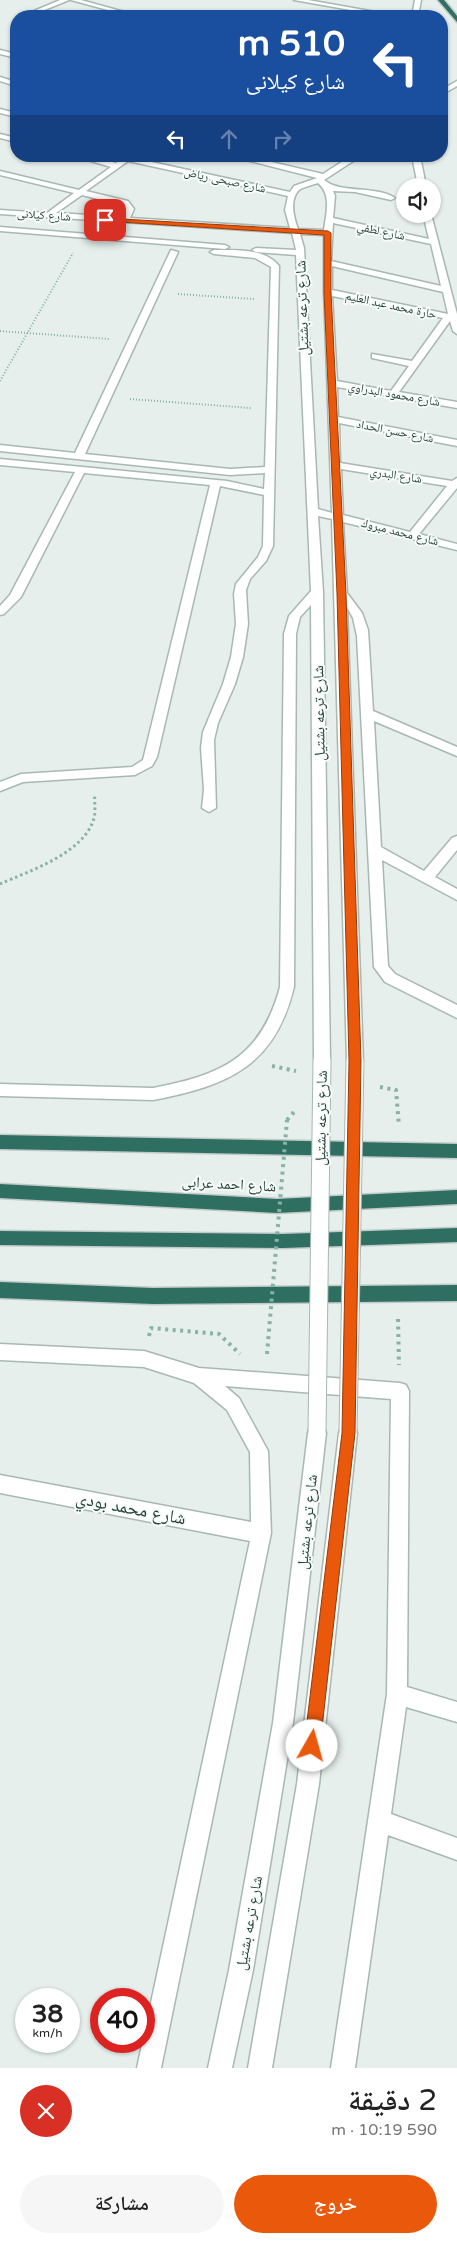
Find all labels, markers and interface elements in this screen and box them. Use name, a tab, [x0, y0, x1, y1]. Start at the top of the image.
text: 510 m	[238, 23, 345, 65]
icon: left	[363, 30, 428, 95]
text: شارع كيلانى	[246, 69, 345, 95]
icon: left	[162, 125, 190, 153]
icon: ahead	[215, 125, 243, 153]
icon: right	[268, 125, 296, 153]
street label: شارع صبحى رياض	[183, 165, 267, 196]
map controls	[396, 178, 441, 223]
button: sound	[396, 178, 441, 223]
pin	[84, 199, 126, 241]
street label: شارع كيلانى	[16, 206, 72, 225]
icon: arrive	[91, 206, 119, 234]
street label: شارع لطفي	[355, 219, 406, 246]
street label: شارع ترعه بشتيل	[291, 260, 314, 356]
street label: حارة محمد عبد العليم	[344, 288, 438, 323]
street label: شارع محمود البدراوي	[346, 379, 441, 412]
street label: شارع حسن الحداد	[355, 417, 435, 446]
street label: شارع البدري	[368, 464, 423, 489]
street label: شارع محمد مبروك	[360, 516, 440, 549]
street label: شارع ترعه بشتيل	[309, 665, 330, 761]
street label: شارع ترعه بشتيل	[311, 1070, 332, 1166]
street label: شارع احمد عرابى	[181, 1173, 277, 1196]
street label: شارع ترعه بشتيل	[293, 1473, 322, 1571]
street label: شارع محمد بودي	[73, 1487, 188, 1533]
position arrow	[285, 1719, 337, 1771]
street label: شارع ترعه بشتيل	[232, 1874, 267, 1972]
speed limit sign: 40	[90, 1988, 155, 2053]
text: 38	[32, 1999, 63, 2029]
text: km/h	[32, 2026, 63, 2040]
text: 2 دقيقة	[348, 2082, 437, 2119]
button: close	[20, 2085, 72, 2137]
text: 590 m · 10:19	[331, 2120, 437, 2140]
button: مشاركة	[20, 2175, 224, 2233]
button: خروج	[234, 2175, 437, 2233]

